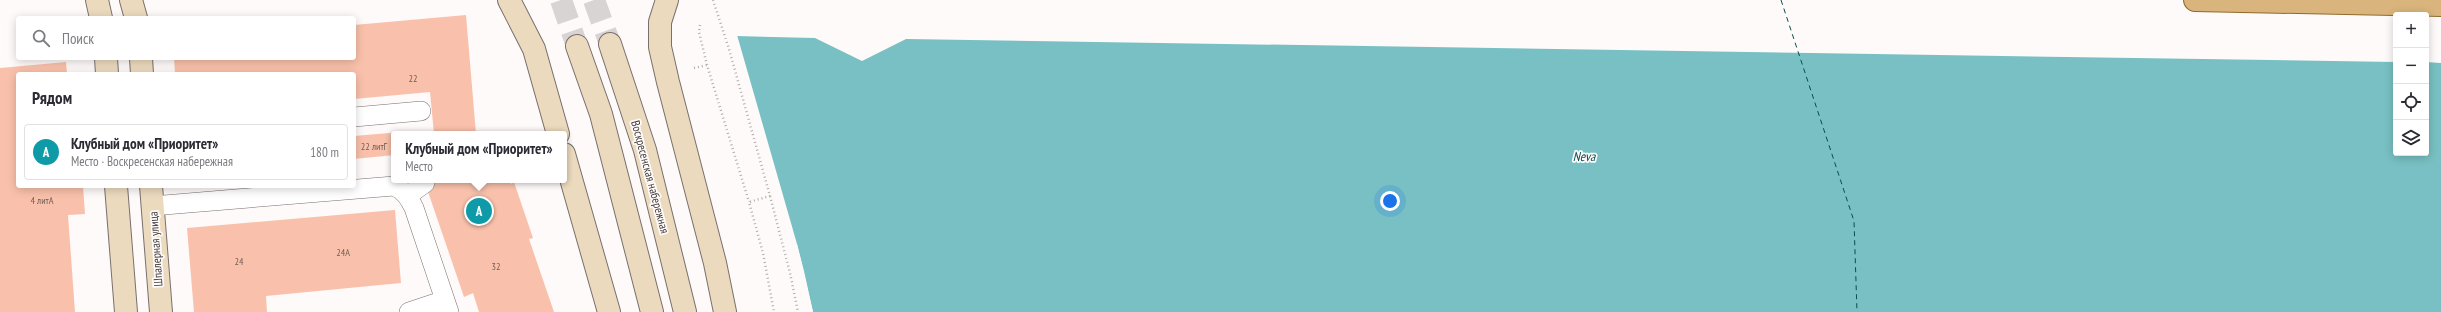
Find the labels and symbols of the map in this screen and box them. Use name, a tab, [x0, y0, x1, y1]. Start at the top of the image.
house number: 22	[409, 72, 418, 85]
street label: Воскресенская набережная	[628, 119, 673, 235]
house number: 22 литГ	[361, 140, 388, 153]
water label: Neva	[1573, 148, 1596, 165]
your location	[1380, 191, 1400, 211]
house number: 4 литА	[30, 194, 54, 207]
pin: A	[466, 196, 492, 226]
street label: Шпалерная улица	[145, 211, 166, 287]
house number: 24А	[336, 246, 350, 259]
house number: 24	[235, 255, 244, 268]
house number: 32	[492, 260, 501, 273]

